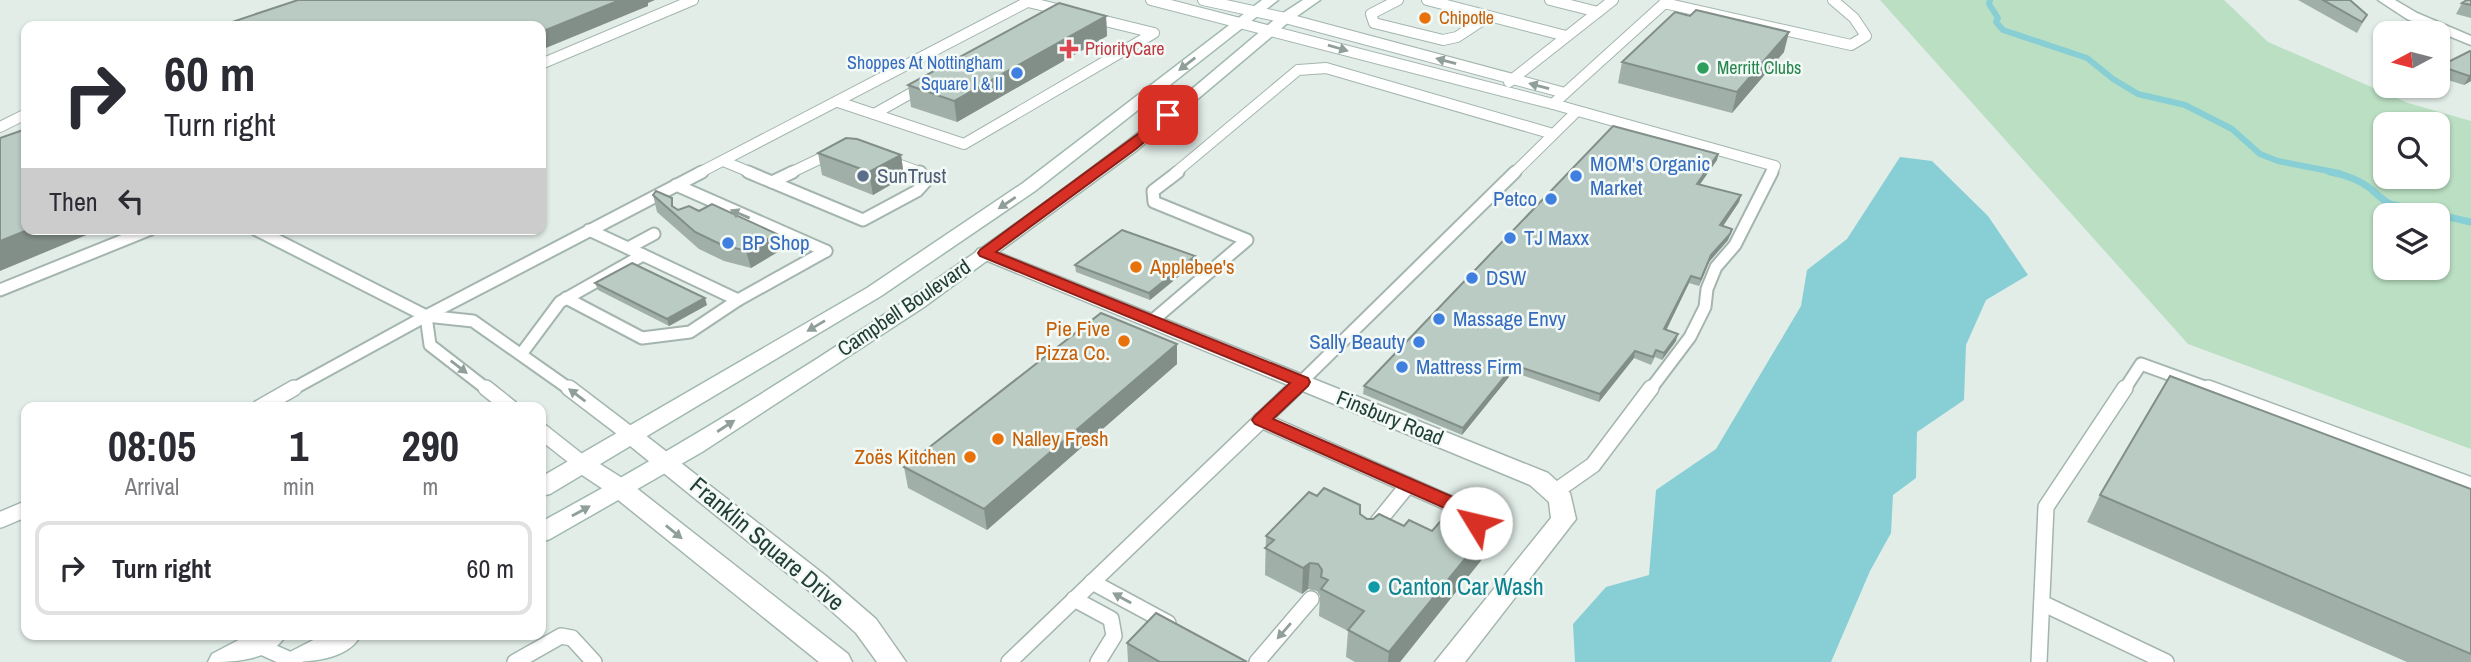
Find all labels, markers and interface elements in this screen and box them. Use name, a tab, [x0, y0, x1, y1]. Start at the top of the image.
place label: Chipotle	[1439, 5, 1494, 30]
marker: Chipotle	[1417, 10, 1433, 26]
north arrow	[2373, 21, 2450, 98]
map controls	[2373, 21, 2450, 280]
place label: PriorityCare	[1085, 36, 1165, 61]
marker: PriorityCare	[1059, 39, 1079, 59]
text: 60 m	[164, 40, 256, 106]
one-way arrow	[1328, 43, 1349, 53]
icon: right	[49, 49, 140, 140]
place label: Shoppes At Nottingham Square I & II	[847, 50, 1003, 96]
one-way arrow	[1435, 55, 1457, 66]
place label: Merritt Clubs	[1717, 55, 1801, 80]
one-way arrow	[1179, 56, 1197, 71]
marker: Merritt Clubs	[1695, 60, 1711, 76]
marker: Shoppes At Nottingham Square I & II	[1009, 65, 1025, 81]
one-way arrow	[1528, 80, 1550, 91]
pin	[1138, 85, 1198, 145]
icon: arrive	[1149, 96, 1187, 134]
text: Turn right	[164, 103, 276, 146]
button: search	[2373, 112, 2450, 189]
place label: MOM's Organic Market	[1590, 149, 1710, 202]
place label: SunTrust	[877, 161, 946, 190]
marker: SunTrust	[855, 168, 871, 184]
marker: MOM's Organic Market	[1568, 168, 1584, 184]
icon: left	[112, 182, 150, 220]
text: Then	[49, 184, 98, 219]
place label: Petco	[1493, 184, 1537, 213]
marker: Petco	[1543, 191, 1559, 207]
one-way arrow	[997, 196, 1017, 209]
button: layers	[2373, 203, 2450, 280]
one-way arrow	[730, 208, 751, 219]
place label: TJ Maxx	[1524, 223, 1589, 252]
place label: BP Shop	[742, 228, 810, 257]
marker: TJ Maxx	[1502, 230, 1518, 246]
marker: BP Shop	[720, 235, 736, 251]
street label: Campbell Boulevard	[831, 252, 976, 363]
place label: Applebee's	[1149, 252, 1235, 281]
marker: Applebee's	[1128, 259, 1144, 275]
place label: DSW	[1486, 263, 1527, 292]
marker: DSW	[1464, 270, 1480, 286]
place label: Massage Envy	[1453, 304, 1566, 333]
marker: Massage Envy	[1431, 311, 1447, 327]
place label: Pie Five Pizza Co.	[1035, 314, 1110, 367]
one-way arrow	[807, 320, 826, 333]
place label: Sally Beauty	[1309, 327, 1405, 356]
marker: Pie Five Pizza Co.	[1116, 333, 1132, 349]
marker: Sally Beauty	[1411, 334, 1427, 350]
place label: Mattress Firm	[1416, 352, 1522, 381]
marker: Mattress Firm	[1394, 359, 1410, 375]
one-way arrow	[449, 360, 467, 375]
street label: Finsbury Road	[1332, 383, 1448, 452]
one-way arrow	[569, 387, 587, 402]
text: 08:05	[108, 418, 196, 474]
text: 1	[289, 418, 308, 474]
text: 290	[402, 418, 459, 474]
one-way arrow	[716, 419, 736, 432]
place label: Nalley Fresh	[1012, 424, 1109, 453]
marker: Nalley Fresh	[990, 431, 1006, 447]
place label: Zoës Kitchen	[855, 442, 956, 471]
marker: Zoës Kitchen	[962, 449, 978, 465]
street label: Franklin Square Drive	[684, 469, 852, 617]
text: Arrival	[125, 471, 179, 502]
text: min	[283, 471, 315, 502]
text: m	[422, 471, 438, 502]
position arrow	[1439, 486, 1513, 560]
one-way arrow	[571, 505, 591, 517]
one-way arrow	[666, 524, 683, 539]
icon: right	[53, 549, 91, 587]
text: Turn right	[112, 551, 211, 586]
text: 60 m	[467, 551, 514, 586]
place label: Canton Car Wash	[1388, 570, 1544, 602]
marker: Canton Car Wash	[1366, 579, 1382, 595]
one-way arrow	[1112, 592, 1132, 604]
one-way arrow	[1277, 622, 1292, 639]

